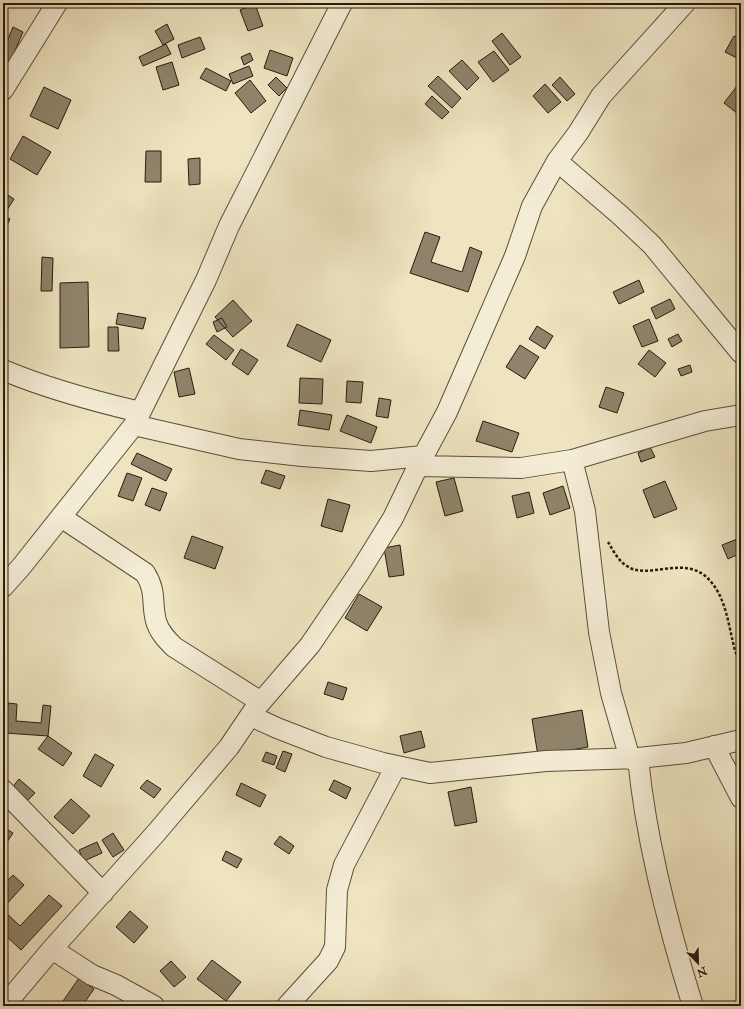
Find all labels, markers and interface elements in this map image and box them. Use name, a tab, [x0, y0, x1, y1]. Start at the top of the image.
north arrow	[678, 943, 718, 983]
text: N	[694, 963, 710, 980]

